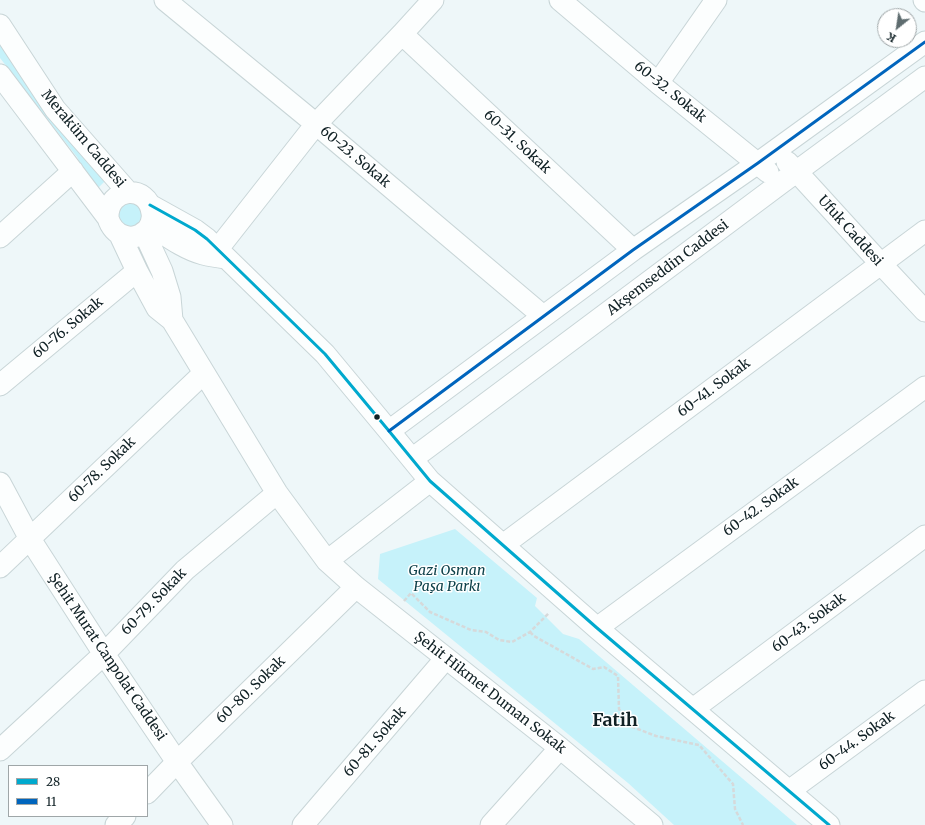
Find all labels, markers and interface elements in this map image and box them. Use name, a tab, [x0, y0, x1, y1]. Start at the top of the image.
north arrow	[877, 8, 917, 48]
text: K	[884, 29, 899, 46]
street label: 60-32. Sokak	[631, 58, 709, 126]
street label: Meraküm Caddesi	[37, 87, 129, 191]
street label: 60-31. Sokak	[480, 107, 554, 177]
street label: 60-23. Sokak	[316, 123, 394, 191]
street label: Ufuk Caddesi	[814, 192, 886, 270]
street label: Akşemseddin Caddesi	[604, 217, 732, 319]
street label: 60-76. Sokak	[29, 294, 107, 362]
street label: 60-41. Sokak	[674, 355, 754, 421]
unlabelled marker	[372, 412, 382, 422]
street label: 60-78. Sokak	[65, 434, 139, 506]
street label: 60-42. Sokak	[720, 474, 802, 540]
park label: Gazi Osman Paşa Parkı	[409, 563, 485, 596]
street label: 60-79. Sokak	[118, 565, 190, 639]
street label: Şehit Murat Canpolat Caddesi	[45, 570, 169, 744]
street label: 60-43. Sokak	[769, 590, 849, 656]
street label: Şehit Hikmet Duman Sokak	[411, 629, 569, 757]
street label: 60-80. Sokak	[213, 653, 289, 727]
street label: 60-81. Sokak	[340, 704, 410, 780]
street label: 60-44. Sokak	[816, 708, 898, 774]
district label: Fatih	[592, 710, 638, 732]
legend	[8, 765, 148, 817]
text: 28	[46, 774, 60, 789]
text: 11	[46, 794, 57, 809]

